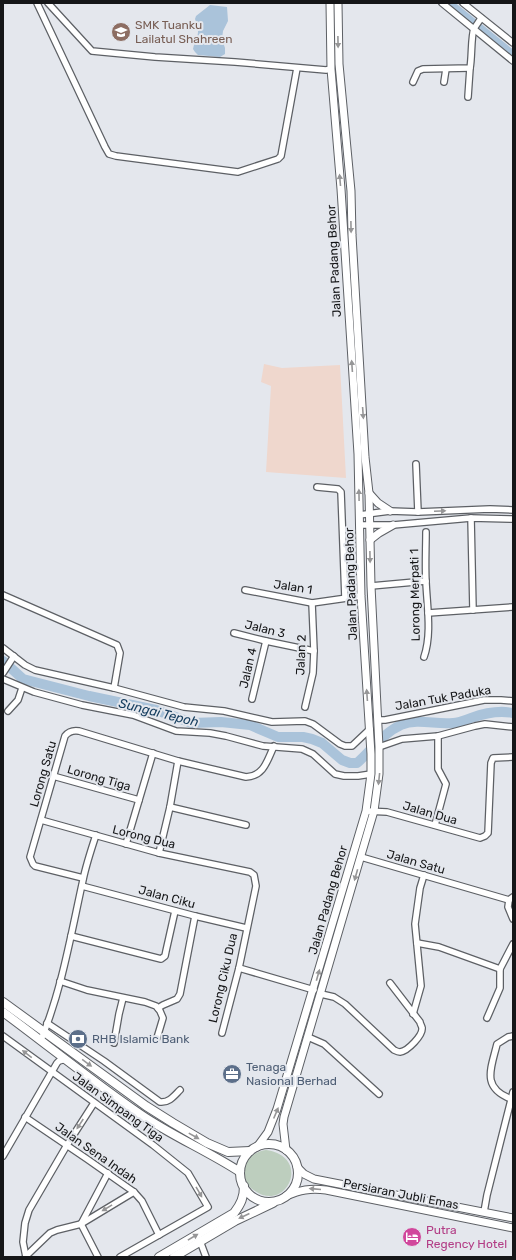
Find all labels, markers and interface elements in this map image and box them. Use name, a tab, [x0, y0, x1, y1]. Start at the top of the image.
place label: SMK Tuanku Lailatul Shahreen	[135, 18, 232, 46]
school or university icon: SMK Tuanku Lailatul Shahreen	[110, 21, 132, 43]
one-way arrow	[335, 36, 342, 48]
one-way arrow	[337, 174, 344, 186]
street label: Jalan Padang Behor	[324, 204, 344, 318]
one-way arrow	[348, 221, 355, 233]
one-way arrow	[348, 360, 355, 372]
one-way arrow	[359, 407, 366, 419]
one-way arrow	[356, 488, 362, 501]
one-way arrow	[434, 508, 446, 515]
street label: Jalan Padang Behor	[342, 527, 360, 641]
street label: Lorong Merpati 1	[407, 549, 423, 641]
one-way arrow	[367, 551, 373, 564]
street label: Jalan 1	[273, 577, 313, 597]
street label: Jalan 3	[243, 617, 287, 641]
street label: Jalan 2	[293, 634, 309, 676]
street label: Jalan 4	[237, 646, 260, 690]
street label: Jalan Tuk Paduka	[394, 683, 492, 713]
one-way arrow	[364, 689, 371, 701]
water label: Sungai Tepoh	[117, 695, 200, 731]
street label: Lorong Satu	[27, 739, 59, 809]
street label: Lorong Tiga	[66, 762, 132, 794]
one-way arrow	[375, 773, 382, 785]
street label: Jalan Dua	[401, 799, 459, 827]
street label: Lorong Dua	[111, 822, 177, 852]
street label: Jalan Padang Behor	[306, 843, 350, 956]
street label: Jalan Satu	[385, 847, 447, 877]
one-way arrow	[353, 870, 359, 882]
street label: Jalan Ciku	[137, 883, 197, 911]
street label: Lorong Ciku Dua	[206, 932, 240, 1024]
one-way arrow	[315, 969, 321, 981]
bank icon: RHB Islamic Bank	[67, 1028, 89, 1050]
place label: RHB Islamic Bank	[92, 1032, 190, 1046]
one-way arrow	[22, 1050, 32, 1058]
one-way arrow	[82, 1059, 92, 1067]
place label: Tenaga Nasional Berhad	[246, 1060, 337, 1088]
office icon: Tenaga Nasional Berhad	[221, 1063, 243, 1085]
street label: Jalan Simpang Tiga	[70, 1069, 166, 1145]
one-way arrow	[273, 1106, 279, 1118]
one-way arrow	[77, 1118, 84, 1129]
street label: Jalan Sena Indah	[52, 1120, 140, 1186]
one-way arrow	[189, 1132, 200, 1139]
street label: Persiaran Jubli Emas	[342, 1176, 460, 1212]
one-way arrow	[309, 1186, 322, 1193]
one-way arrow	[196, 1187, 203, 1198]
one-way arrow	[101, 1205, 113, 1212]
one-way arrow	[238, 1213, 249, 1219]
place label: Putra Regency Hotel	[426, 1223, 507, 1251]
hotel icon: Putra Regency Hotel	[401, 1226, 423, 1248]
one-way arrow	[187, 1234, 199, 1241]

